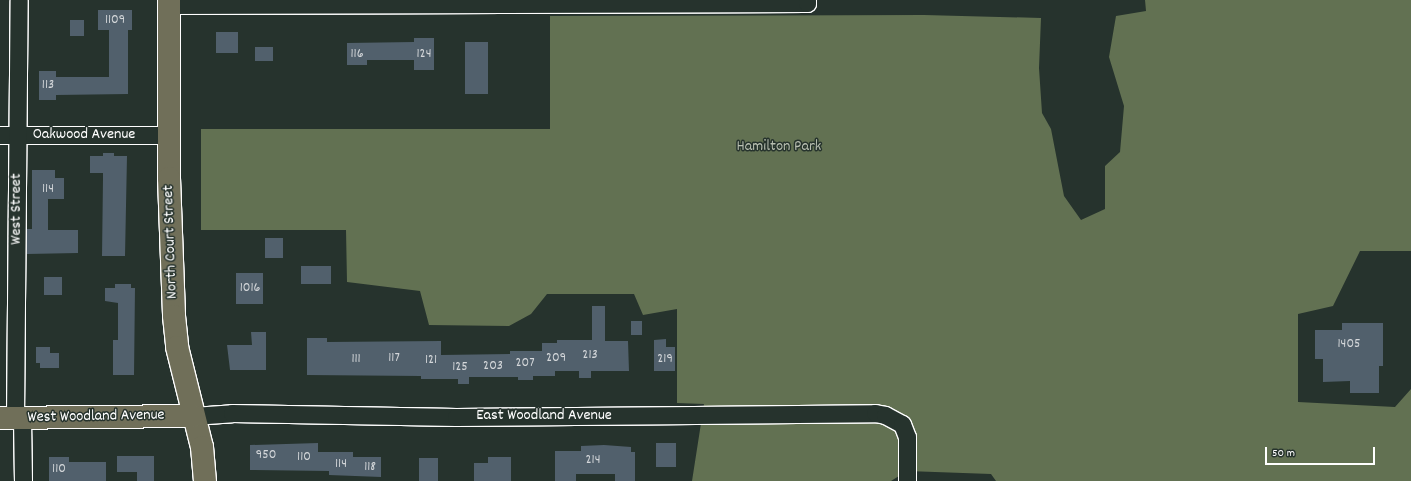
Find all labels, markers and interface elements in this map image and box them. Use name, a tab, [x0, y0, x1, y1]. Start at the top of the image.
house number: 1109	[105, 12, 125, 28]
house number: 116	[351, 46, 363, 62]
house number: 124	[417, 46, 431, 62]
house number: 113	[42, 77, 54, 93]
street label: Oakwood Avenue	[33, 125, 135, 145]
park label: Hamilton Park	[737, 137, 821, 157]
street label: West Street	[7, 173, 27, 245]
house number: 114	[42, 181, 54, 197]
street label: North Court Street	[159, 185, 183, 299]
house number: 1016	[240, 280, 260, 296]
house number: 1405	[1338, 336, 1360, 352]
house number: 213	[582, 347, 598, 363]
house number: 117	[388, 350, 400, 366]
house number: 209	[546, 350, 566, 366]
house number: 111	[351, 351, 361, 367]
house number: 219	[657, 351, 673, 367]
house number: 121	[425, 352, 437, 368]
house number: 207	[515, 355, 535, 371]
house number: 203	[483, 358, 503, 374]
house number: 125	[452, 359, 468, 375]
street label: West Woodland Avenue	[27, 406, 165, 428]
street label: East Woodland Avenue	[476, 406, 612, 426]
scale bar	[1267, 439, 1377, 465]
text: 50 m	[1272, 445, 1295, 462]
house number: 950	[256, 447, 276, 463]
house number: 110	[297, 449, 311, 465]
house number: 214	[586, 452, 600, 468]
house number: 114	[335, 456, 347, 472]
house number: 118	[364, 459, 376, 475]
house number: 110	[52, 461, 66, 477]

